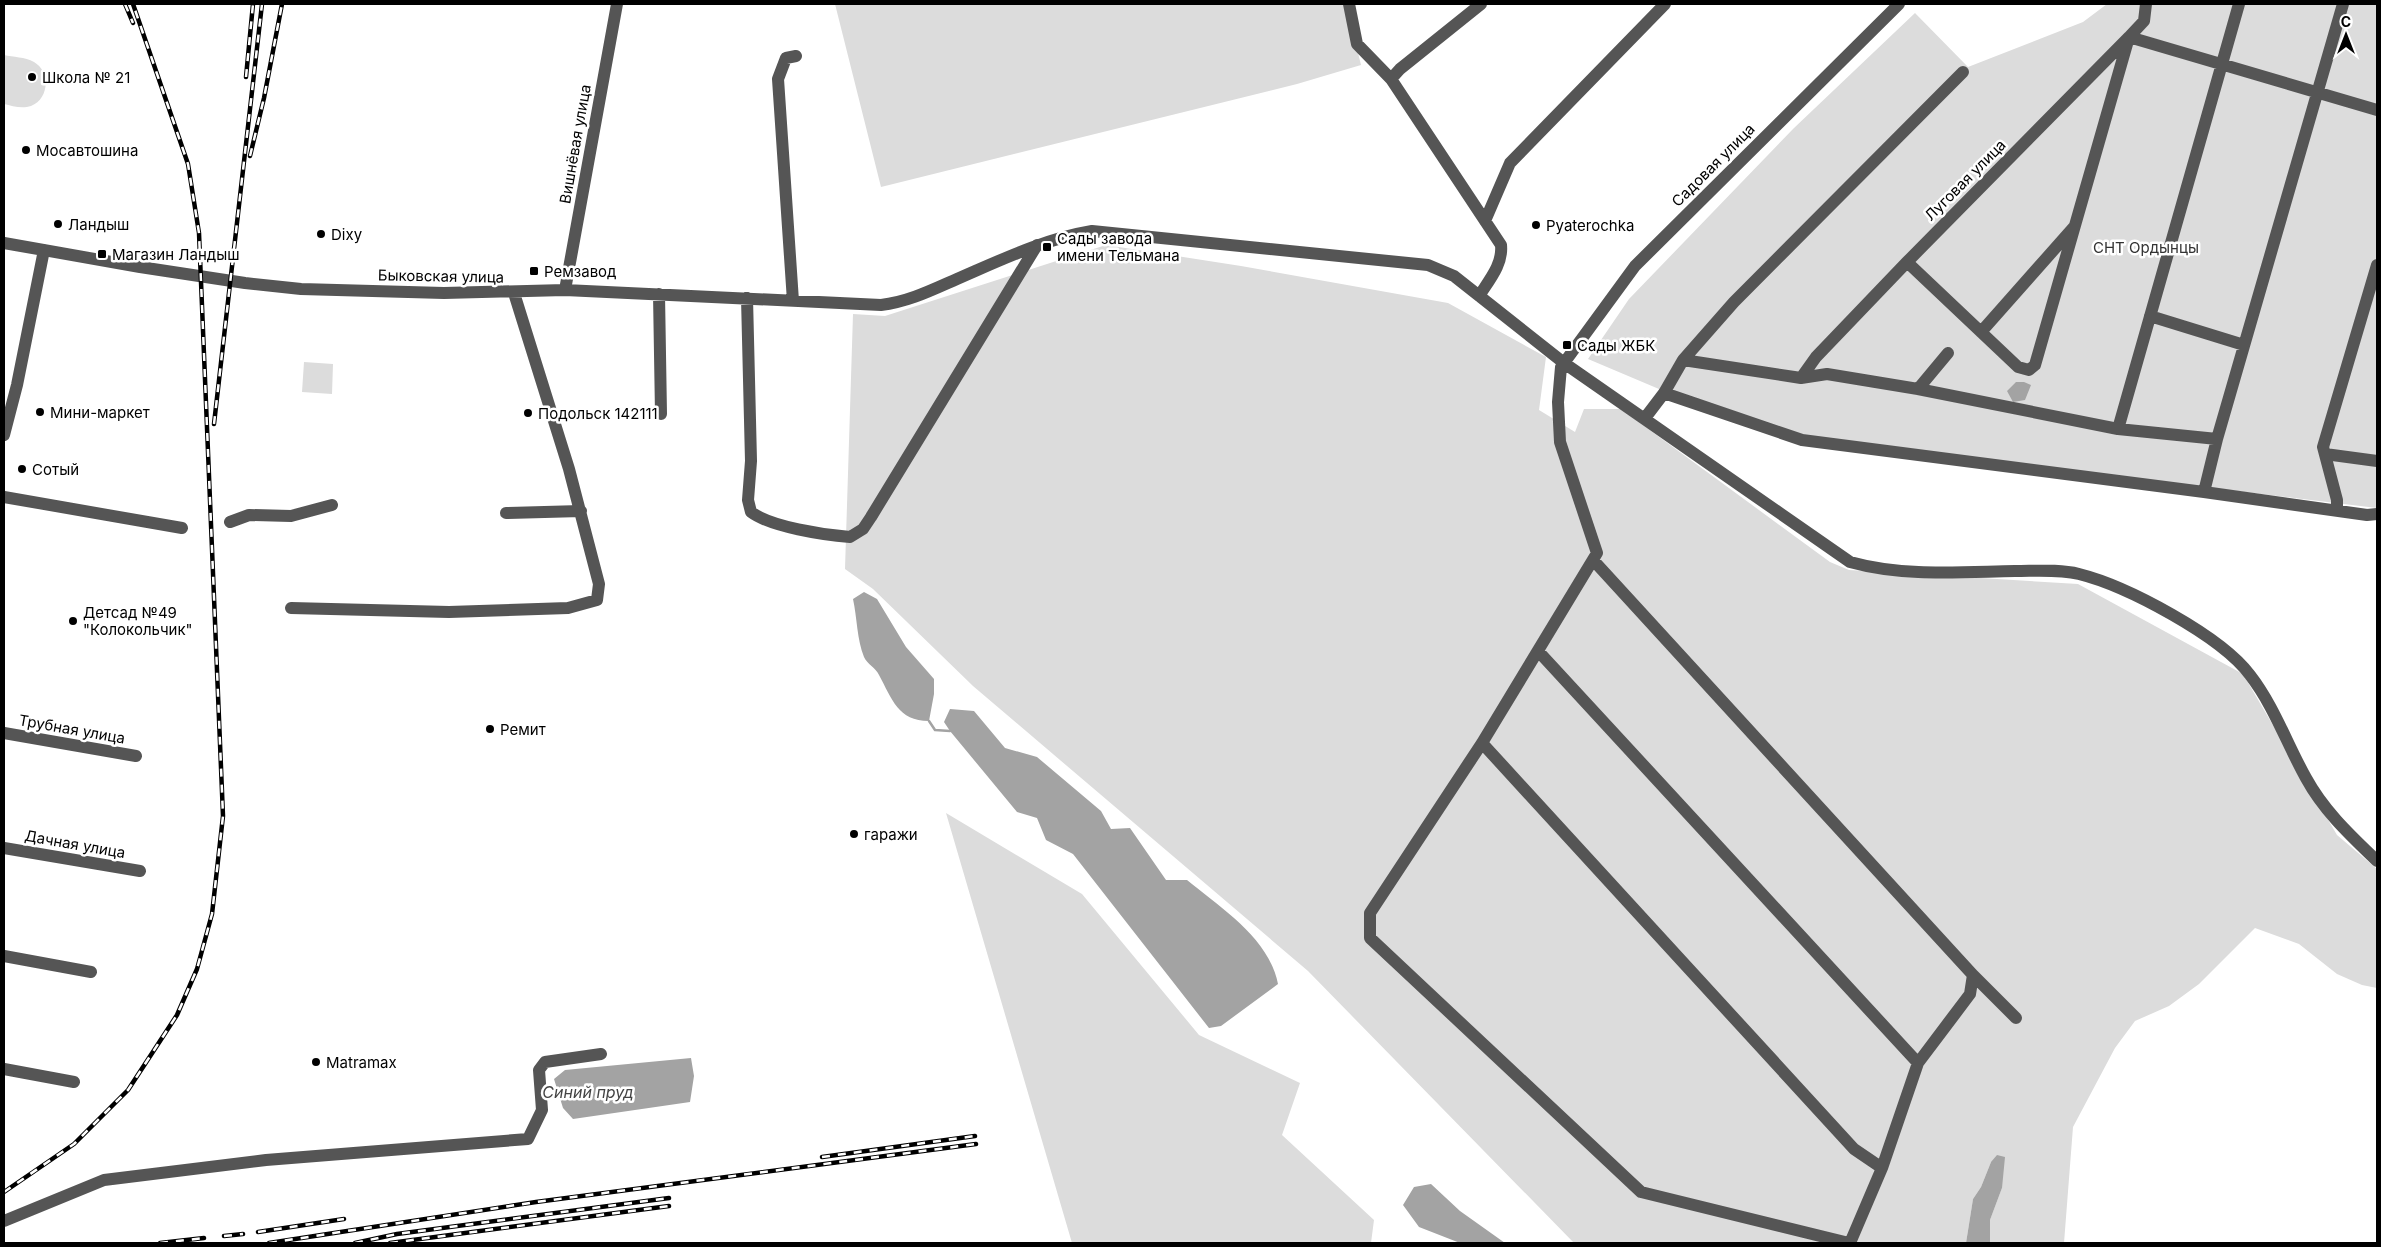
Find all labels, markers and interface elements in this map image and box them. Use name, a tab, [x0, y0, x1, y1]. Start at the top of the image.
north arrow	[2321, 10, 2371, 60]
text: С	[2341, 13, 2351, 30]
place label: Школа № 21	[42, 68, 130, 87]
marker: Школа № 21	[26, 71, 38, 83]
street label: Вишнёвая улица	[555, 83, 595, 205]
street label: Садовая улица	[1667, 119, 1759, 211]
street label: Луговая улица	[1920, 135, 2010, 225]
place label: Мосавтошина	[36, 141, 138, 160]
marker: Мосавтошина	[20, 144, 32, 156]
place label: Ландыш	[68, 215, 129, 234]
place label: Pyaterochka	[1546, 216, 1634, 235]
marker: Ландыш	[52, 218, 64, 230]
marker: Pyaterochka	[1530, 219, 1542, 231]
place label: Dixy	[331, 225, 363, 244]
marker: Dixy	[315, 228, 327, 240]
place label: Сады завода имени Тельмана	[1057, 229, 1180, 265]
park label: СНТ Ордынцы	[2093, 238, 2199, 257]
marker: Сады завода имени Тельмана	[1041, 241, 1053, 253]
place label: Магазин Ландыш	[112, 245, 240, 264]
marker: Магазин Ландыш	[96, 248, 108, 260]
place label: Ремзавод	[544, 262, 617, 281]
street label: Быковская улица	[378, 265, 504, 287]
marker: Ремзавод	[528, 265, 540, 277]
place label: Сады ЖБК	[1577, 336, 1655, 355]
marker: Сады ЖБК	[1561, 339, 1573, 351]
place label: Мини-маркет	[50, 403, 150, 422]
place label: Подольск 142111	[538, 404, 658, 423]
marker: Мини-маркет	[34, 406, 46, 418]
marker: Подольск 142111	[522, 407, 534, 419]
place label: Сотый	[32, 460, 79, 479]
marker: Сотый	[16, 463, 28, 475]
place label: Детсад №49 "Колокольчик"	[83, 603, 193, 639]
marker: Детсад №49 "Колокольчик"	[67, 615, 79, 627]
street label: Трубная улица	[17, 710, 127, 748]
place label: Ремит	[500, 720, 546, 739]
marker: Ремит	[484, 723, 496, 735]
place label: гаражи	[864, 825, 918, 844]
street label: Дачная улица	[23, 826, 127, 862]
marker: гаражи	[848, 828, 860, 840]
place label: Matramax	[326, 1053, 397, 1072]
marker: Matramax	[310, 1056, 322, 1068]
water label: Синий пруд	[542, 1082, 634, 1102]

